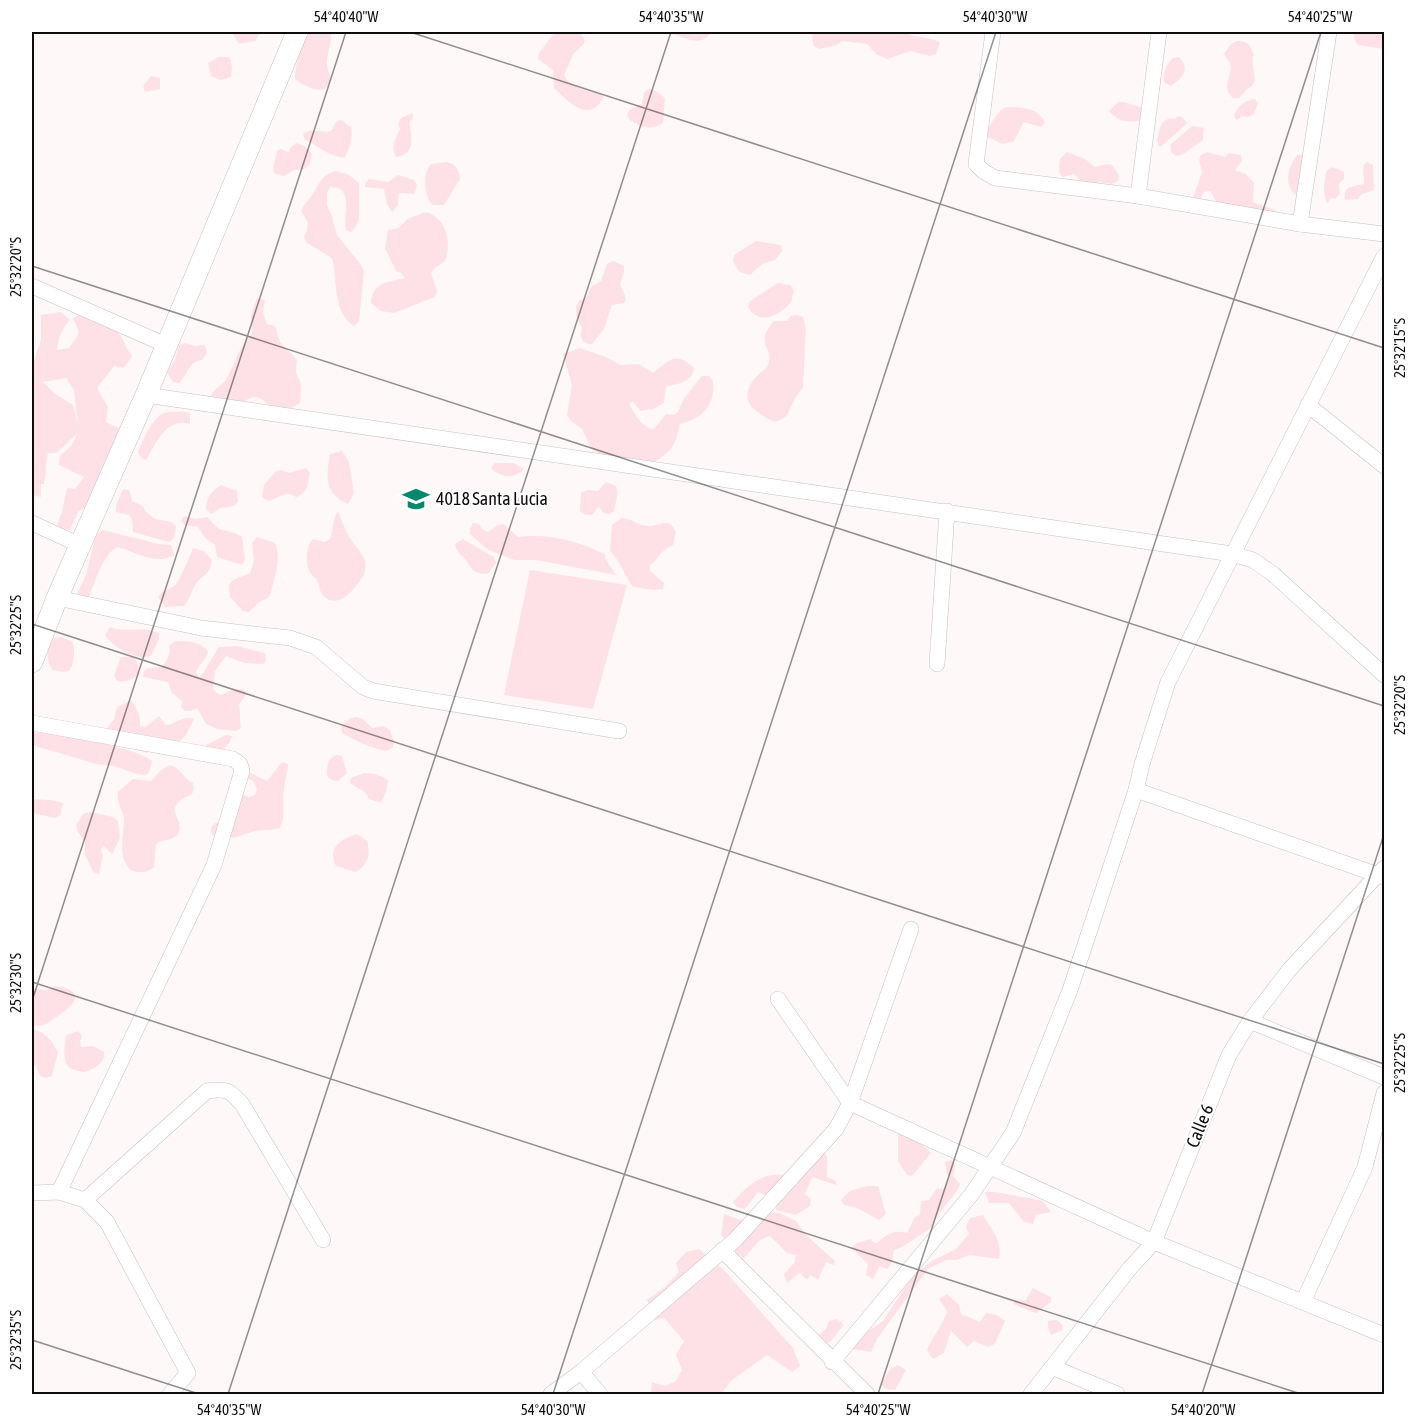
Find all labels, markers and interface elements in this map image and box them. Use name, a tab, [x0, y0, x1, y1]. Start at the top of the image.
text: 54°40'40"W	[314, 8, 378, 25]
text: 54°40'35"W	[639, 8, 703, 25]
text: 54°40'30"W	[963, 8, 1027, 25]
text: 54°40'25"W	[1288, 8, 1352, 25]
text: 25°32'20"S	[7, 237, 24, 297]
text: 25°32'15"S	[1391, 318, 1408, 378]
school or university icon: 4018 Santa Lucia	[401, 484, 431, 514]
place label: 4018 Santa Lucia	[436, 488, 548, 509]
text: 25°32'25"S	[7, 595, 24, 655]
text: 25°32'20"S	[1391, 675, 1408, 735]
text: 25°32'30"S	[7, 953, 24, 1013]
text: 25°32'25"S	[1391, 1033, 1408, 1093]
street label: Calle 6	[1181, 1101, 1218, 1151]
text: 25°32'35"S	[7, 1310, 24, 1370]
text: 54°40'35"W	[197, 1401, 261, 1418]
text: 54°40'30"W	[521, 1401, 585, 1418]
text: 54°40'25"W	[846, 1401, 910, 1418]
text: 54°40'20"W	[1171, 1401, 1235, 1418]

